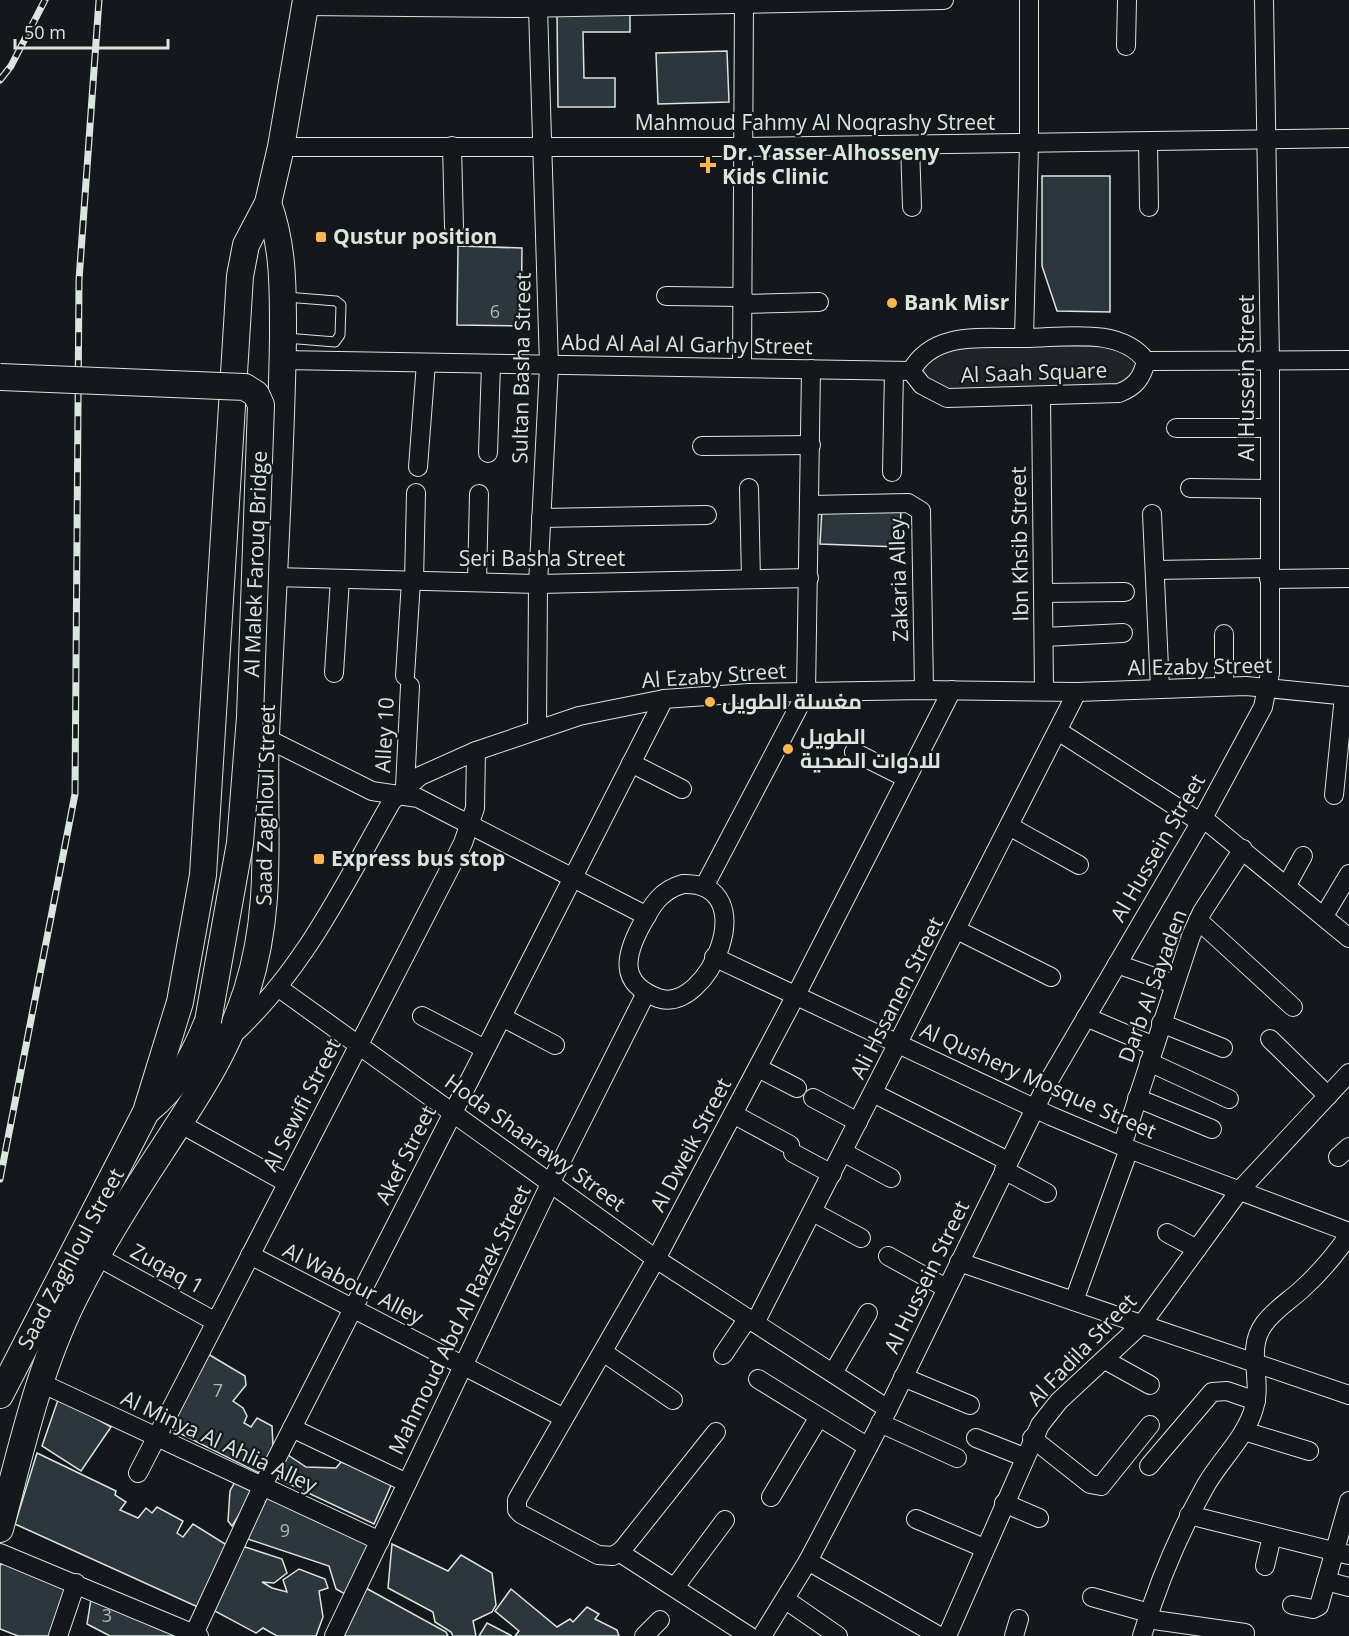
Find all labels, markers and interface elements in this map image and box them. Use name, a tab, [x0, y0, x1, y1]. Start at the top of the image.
scale bar	[15, 12, 168, 50]
text: 50 m	[24, 20, 66, 44]
street label: Mahmoud Fahmy Al Noqrashy Street	[635, 108, 995, 136]
place label: Dr. Yasser Alhosseny Kids Clinic	[722, 138, 939, 190]
marker: Dr. Yasser Alhosseny Kids Clinic	[699, 156, 717, 174]
place label: Qustur position	[333, 222, 497, 250]
marker: Qustur position	[314, 230, 328, 244]
street label: Sultan Basha Street	[505, 272, 537, 464]
place label: Bank Misr	[904, 288, 1010, 316]
street label: Al Hussein Street	[1232, 295, 1260, 461]
marker: Bank Misr	[885, 296, 899, 310]
house number: 6	[490, 299, 500, 323]
street label: Abd Al Aal Al Garhy Street	[561, 328, 813, 360]
street label: Al Saah Square	[960, 355, 1108, 389]
street label: Al Malek Farouq Bridge	[237, 450, 273, 678]
street label: Ibn Khsib Street	[1004, 466, 1034, 622]
street label: Zakaria Alley	[882, 517, 914, 642]
street label: Seri Basha Street	[459, 544, 625, 572]
street label: Al Ezaby Street	[1127, 651, 1273, 681]
street label: Al Ezaby Street	[641, 656, 787, 694]
place label: مغسلة الطويل	[722, 687, 862, 715]
marker: مغسلة الطويل	[703, 695, 717, 709]
street label: Alley 10	[368, 696, 400, 773]
street label: Saad Zaghloul Street	[249, 704, 281, 906]
place label: الطويل للادوات الصحية	[800, 722, 941, 774]
marker: الطويل للادوات الصحية	[781, 742, 795, 756]
street label: Al Hussein Street	[1103, 768, 1211, 927]
place label: Express bus stop	[331, 844, 505, 872]
marker: Express bus stop	[312, 852, 326, 866]
street label: Darb Al Sayaden	[1111, 905, 1193, 1066]
street label: Ali Hssanen Street	[843, 912, 949, 1083]
street label: Al Qushery Mosque Street	[916, 1015, 1161, 1145]
street label: Al Sewifi Street	[256, 1033, 347, 1176]
street label: Hoda Shaarawy Street	[440, 1067, 632, 1217]
street label: Al Dweik Street	[643, 1073, 737, 1216]
street label: Akef Street	[368, 1100, 442, 1209]
street label: Saad Zaghloul Street	[10, 1163, 130, 1354]
street label: Mahmoud Abd Al Razek Street	[382, 1180, 537, 1459]
street label: Al Hussein Street	[877, 1196, 975, 1358]
street label: Al Wabour Alley	[279, 1236, 429, 1331]
street label: Zuqaq 1	[126, 1237, 209, 1300]
street label: Al Fadila Street	[1021, 1287, 1142, 1411]
house number: 7	[213, 1378, 223, 1402]
street label: Al Minya Al Ahlia Alley	[117, 1383, 322, 1499]
house number: 9	[280, 1518, 290, 1542]
house number: 3	[102, 1603, 112, 1627]

